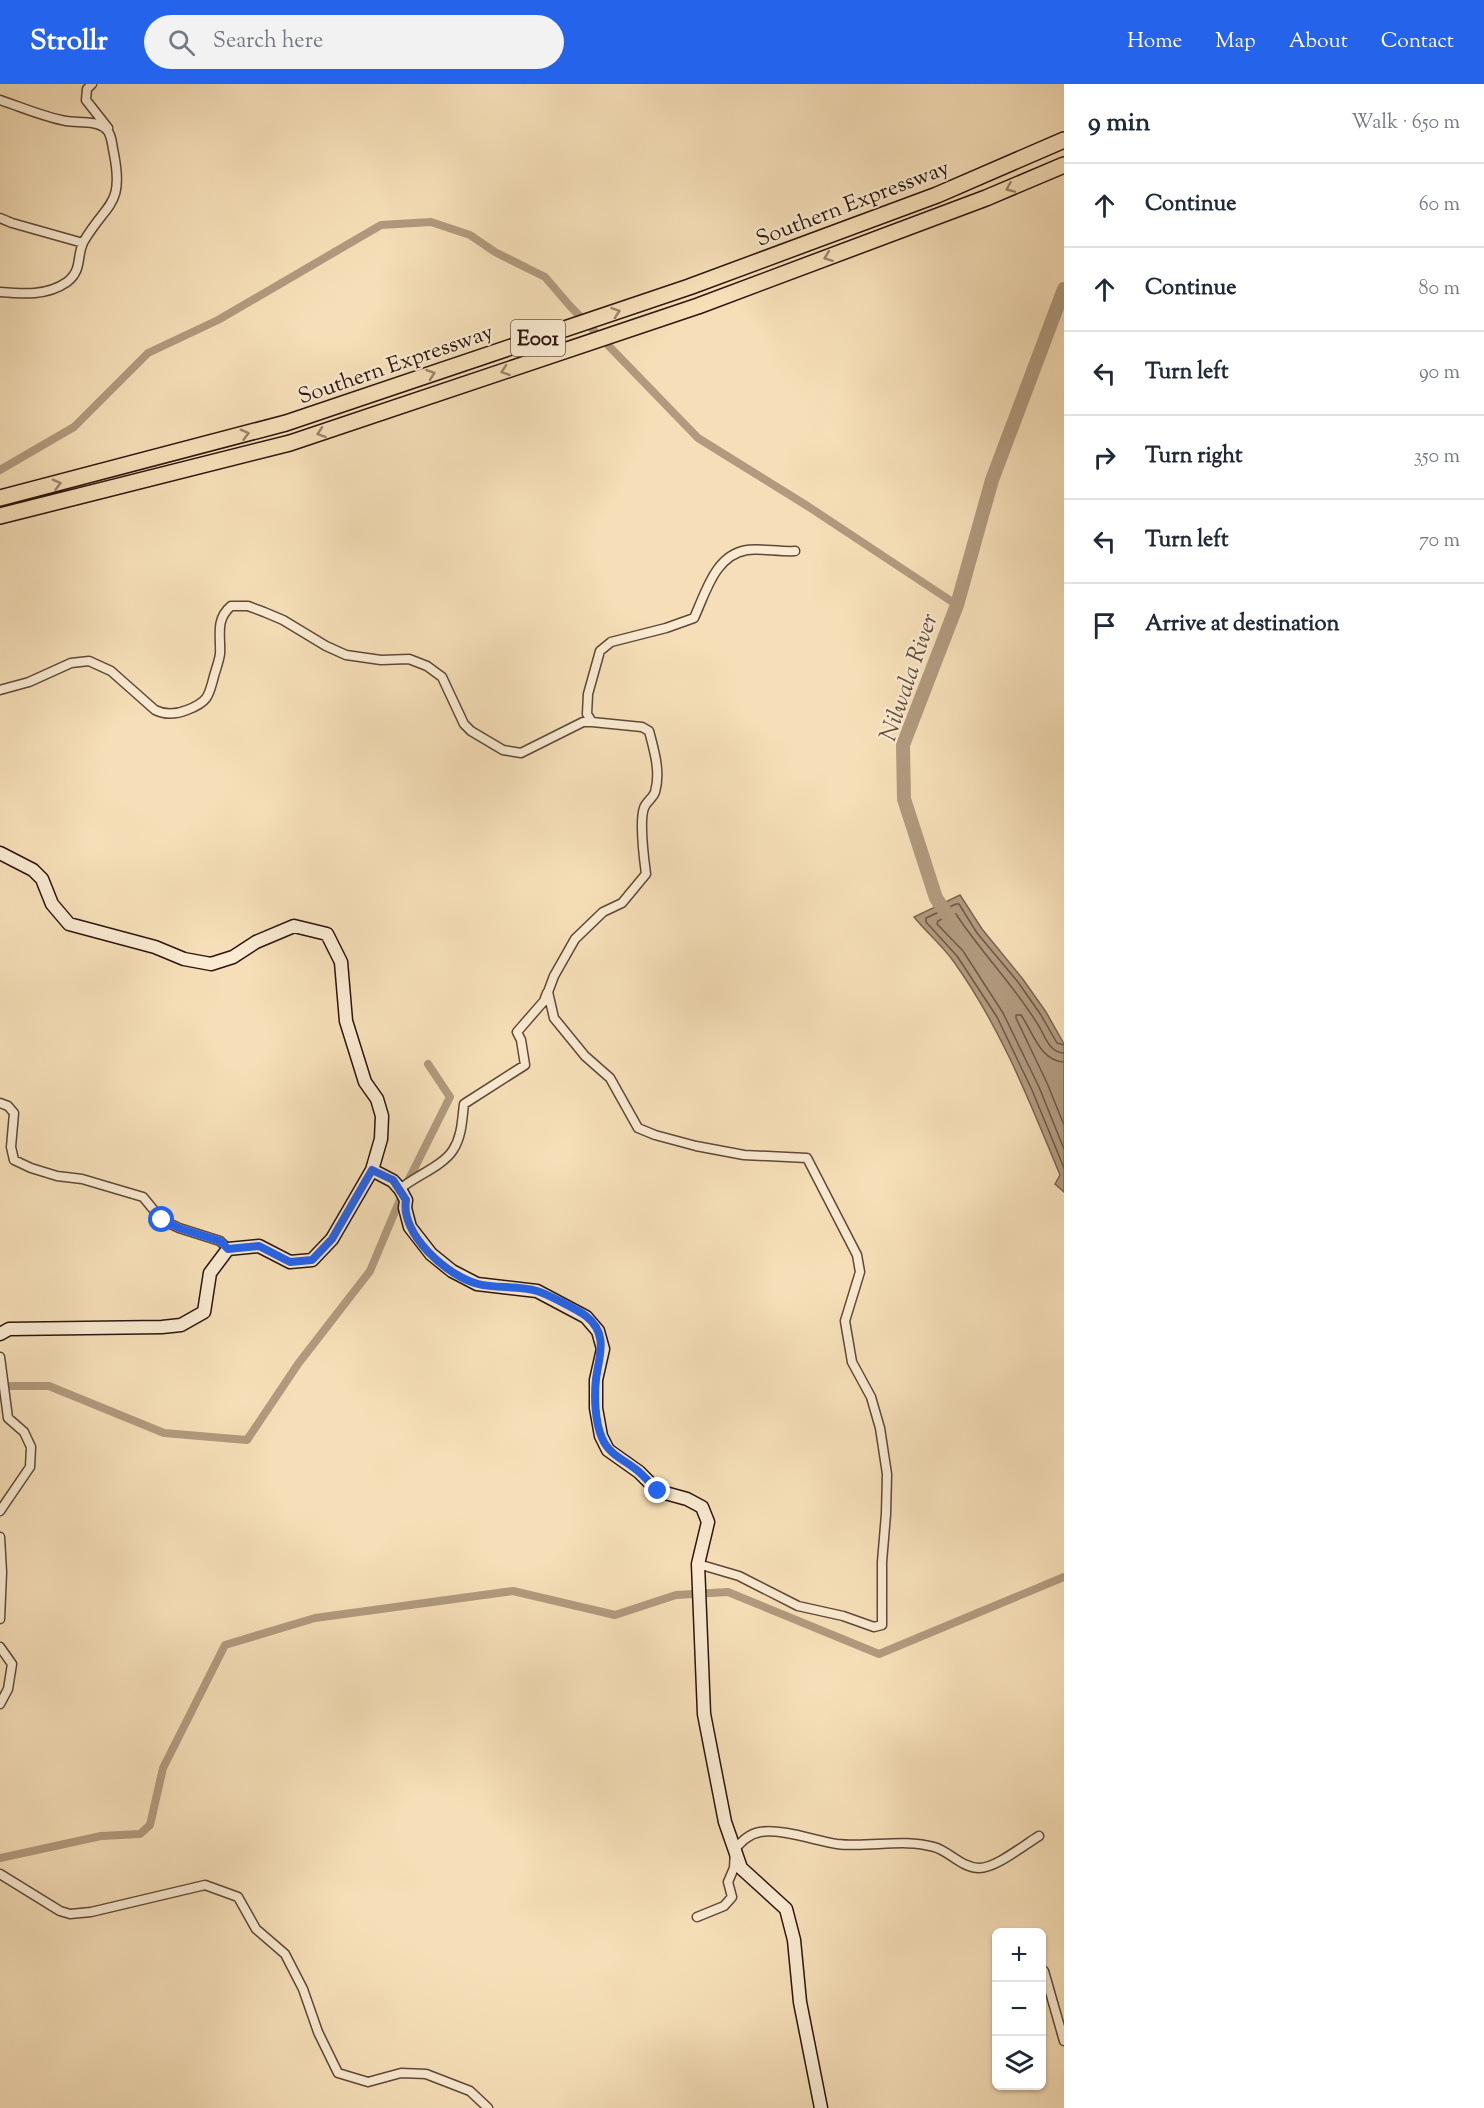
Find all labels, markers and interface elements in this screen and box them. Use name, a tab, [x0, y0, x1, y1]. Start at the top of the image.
search box	[144, 15, 564, 69]
text: Strollr	[30, 22, 108, 62]
icon: search	[165, 26, 198, 59]
text: Search here	[213, 26, 323, 58]
text: Home	[1127, 27, 1182, 57]
text: Map	[1215, 27, 1256, 57]
text: About	[1289, 27, 1348, 57]
text: Contact	[1381, 27, 1454, 57]
text: 9 min	[1088, 105, 1150, 142]
text: Walk · 650 m	[1351, 109, 1460, 138]
street label: Southern Expressway	[752, 153, 954, 256]
one-way arrow	[1006, 181, 1017, 193]
icon: ahead	[1088, 189, 1121, 222]
text: Continue	[1145, 189, 1236, 221]
text: 60 m	[1419, 191, 1460, 220]
one-way arrow	[823, 250, 834, 263]
icon: ahead	[1088, 273, 1121, 306]
text: Continue	[1145, 273, 1236, 305]
text: 80 m	[1419, 275, 1460, 304]
one-way arrow	[610, 307, 620, 319]
street label: Southern Expressway	[294, 317, 498, 414]
road number: E001	[511, 320, 565, 356]
icon: left	[1088, 357, 1121, 390]
text: Turn left	[1145, 357, 1228, 389]
text: 90 m	[1419, 359, 1460, 388]
one-way arrow	[501, 363, 511, 376]
one-way arrow	[425, 369, 436, 381]
one-way arrow	[316, 425, 327, 438]
one-way arrow	[240, 428, 250, 441]
icon: right	[1088, 441, 1121, 474]
text: Turn right	[1145, 441, 1242, 473]
text: 350 m	[1414, 443, 1460, 472]
one-way arrow	[51, 478, 61, 491]
icon: left	[1088, 525, 1121, 558]
text: Turn left	[1145, 525, 1228, 557]
text: 70 m	[1419, 527, 1460, 556]
water label: Nilwala River	[872, 609, 948, 746]
icon: arrive	[1088, 609, 1121, 642]
text: Arrive at destination	[1145, 609, 1340, 641]
route start	[148, 1206, 174, 1232]
route end	[644, 1477, 670, 1503]
map controls	[992, 1928, 1046, 2090]
button: +	[992, 1928, 1046, 1982]
button: −	[992, 1982, 1046, 2036]
button: layers	[992, 2036, 1046, 2090]

